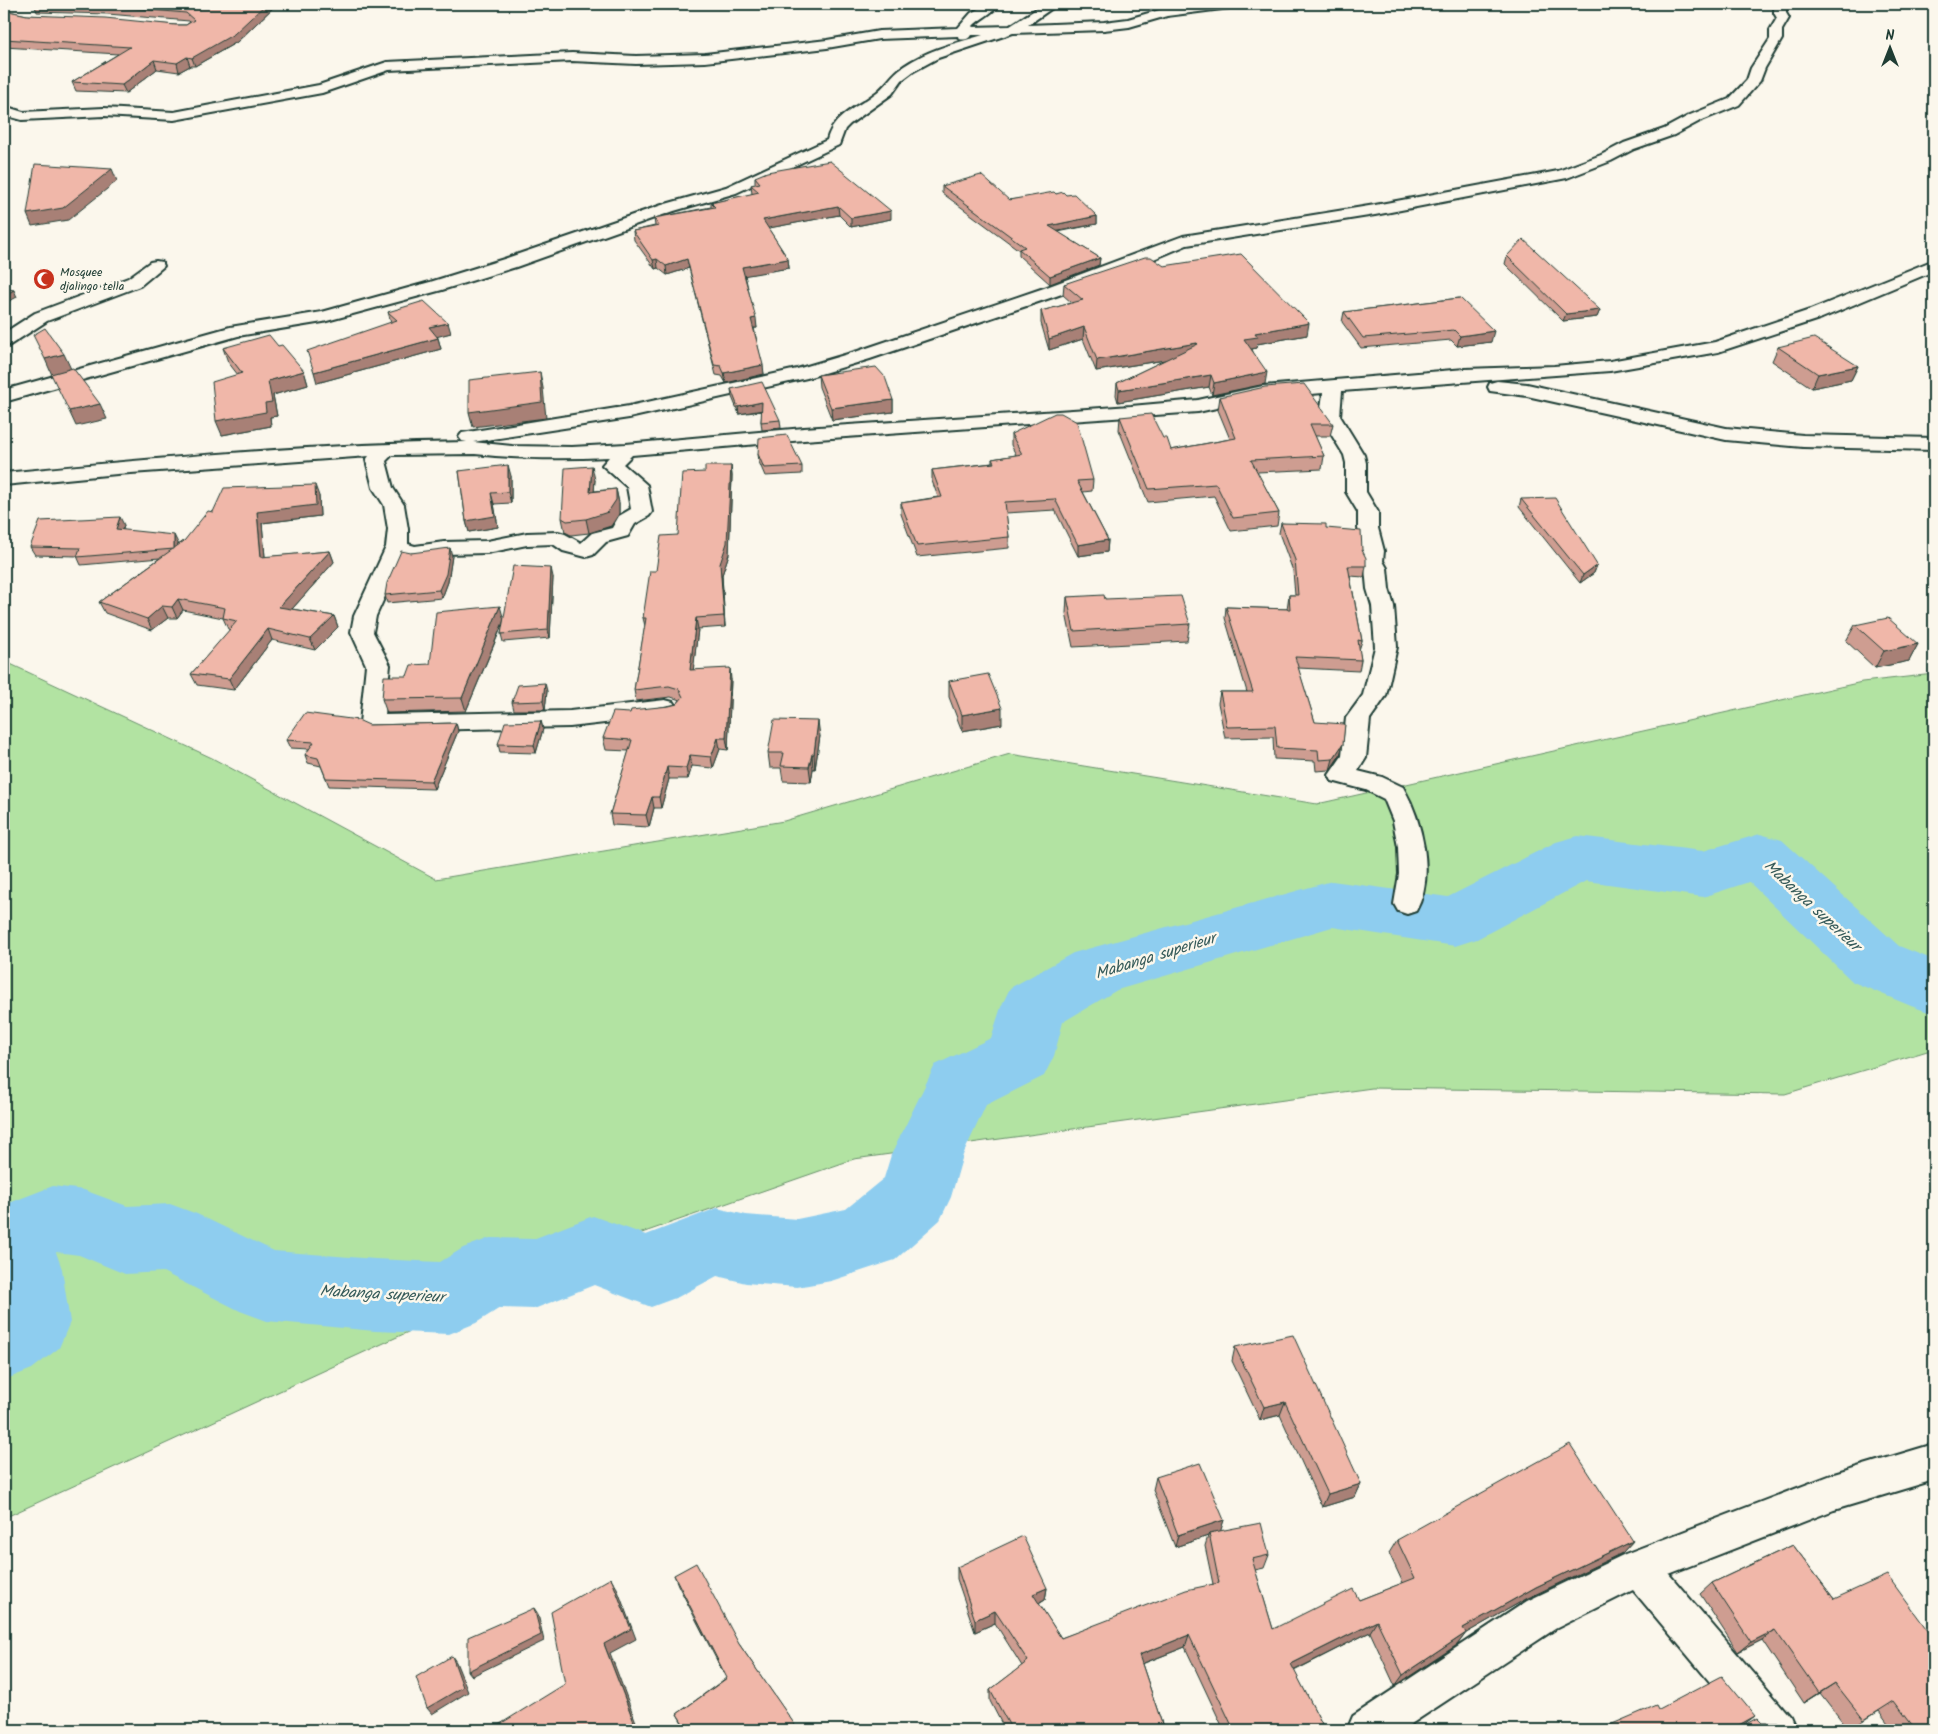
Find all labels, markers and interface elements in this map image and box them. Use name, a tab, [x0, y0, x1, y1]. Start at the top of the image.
north arrow	[1866, 22, 1916, 72]
text: N	[1886, 25, 1895, 47]
place label: Mosquee djalingo tella	[60, 263, 125, 296]
mosque icon: Mosquee djalingo tella	[32, 267, 56, 291]
water label: Mabanga superieur	[1758, 854, 1869, 960]
water label: Mabanga superieur	[1092, 925, 1222, 987]
water label: Mabanga superieur	[319, 1279, 449, 1310]

